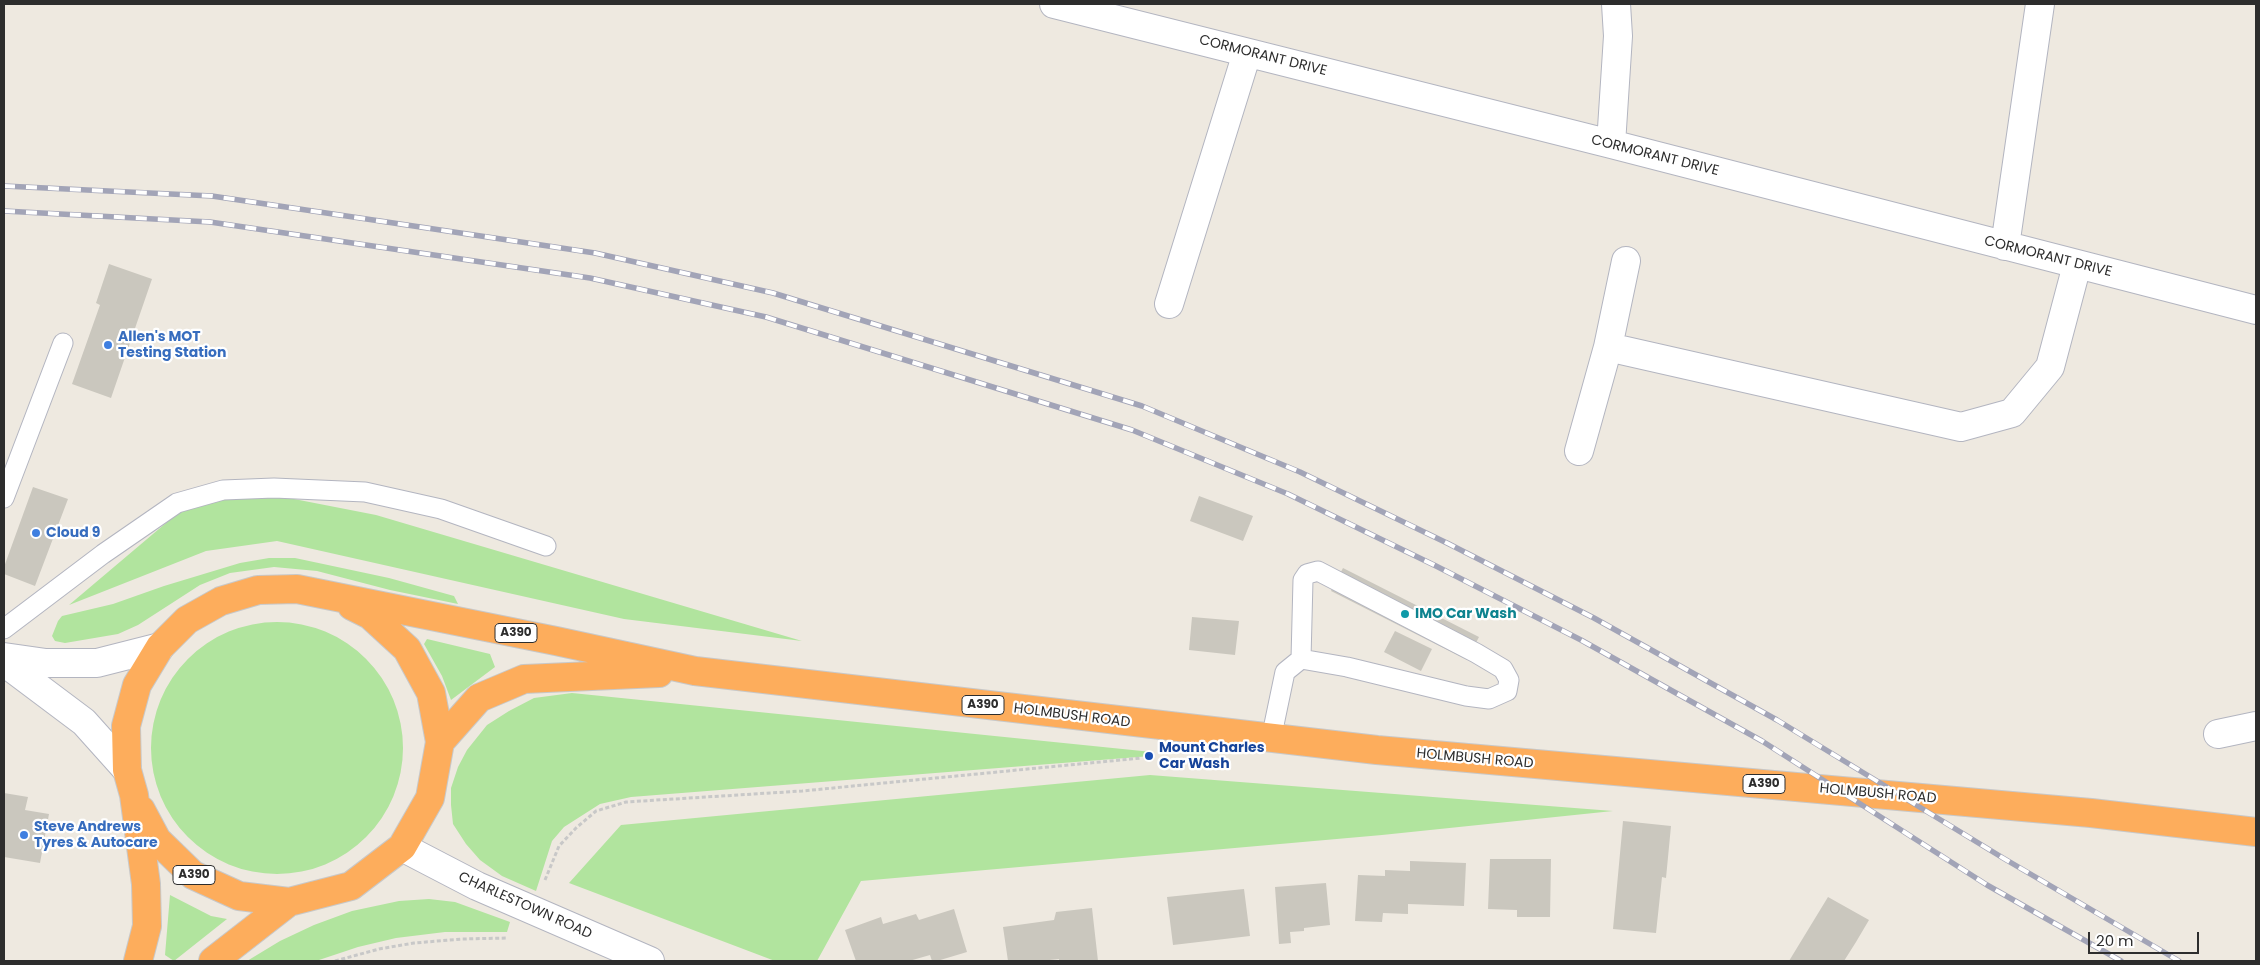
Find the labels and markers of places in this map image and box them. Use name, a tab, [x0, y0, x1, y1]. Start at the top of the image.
place label: Allen's MOT Testing Station	[118, 329, 226, 362]
marker: Allen's MOT Testing Station	[102, 339, 114, 351]
place label: Cloud 9	[46, 525, 100, 541]
marker: Cloud 9	[30, 527, 42, 539]
place label: IMO Car Wash	[1415, 606, 1517, 622]
marker: IMO Car Wash	[1399, 608, 1411, 620]
place label: Mount Charles Car Wash	[1159, 740, 1264, 772]
marker: Mount Charles Car Wash	[1143, 750, 1155, 762]
place label: Steve Andrews Tyres & Autocare	[34, 819, 158, 852]
marker: Steve Andrews Tyres & Autocare	[18, 829, 30, 841]

